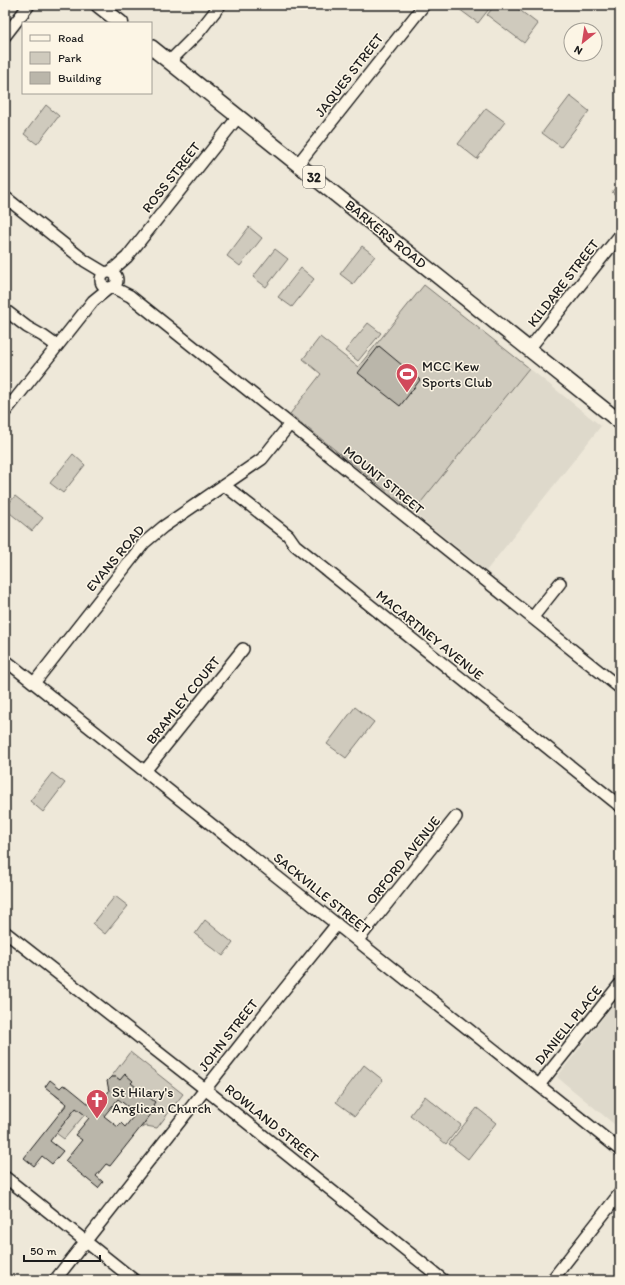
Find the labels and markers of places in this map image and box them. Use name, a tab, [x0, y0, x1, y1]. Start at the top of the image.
place label: MCC Kew Sports Club	[422, 358, 492, 391]
sports icon: MCC Kew Sports Club	[394, 361, 420, 394]
place label: St Hilary's Anglican Church	[112, 1084, 212, 1117]
church icon: St Hilary's Anglican Church	[84, 1087, 110, 1120]

